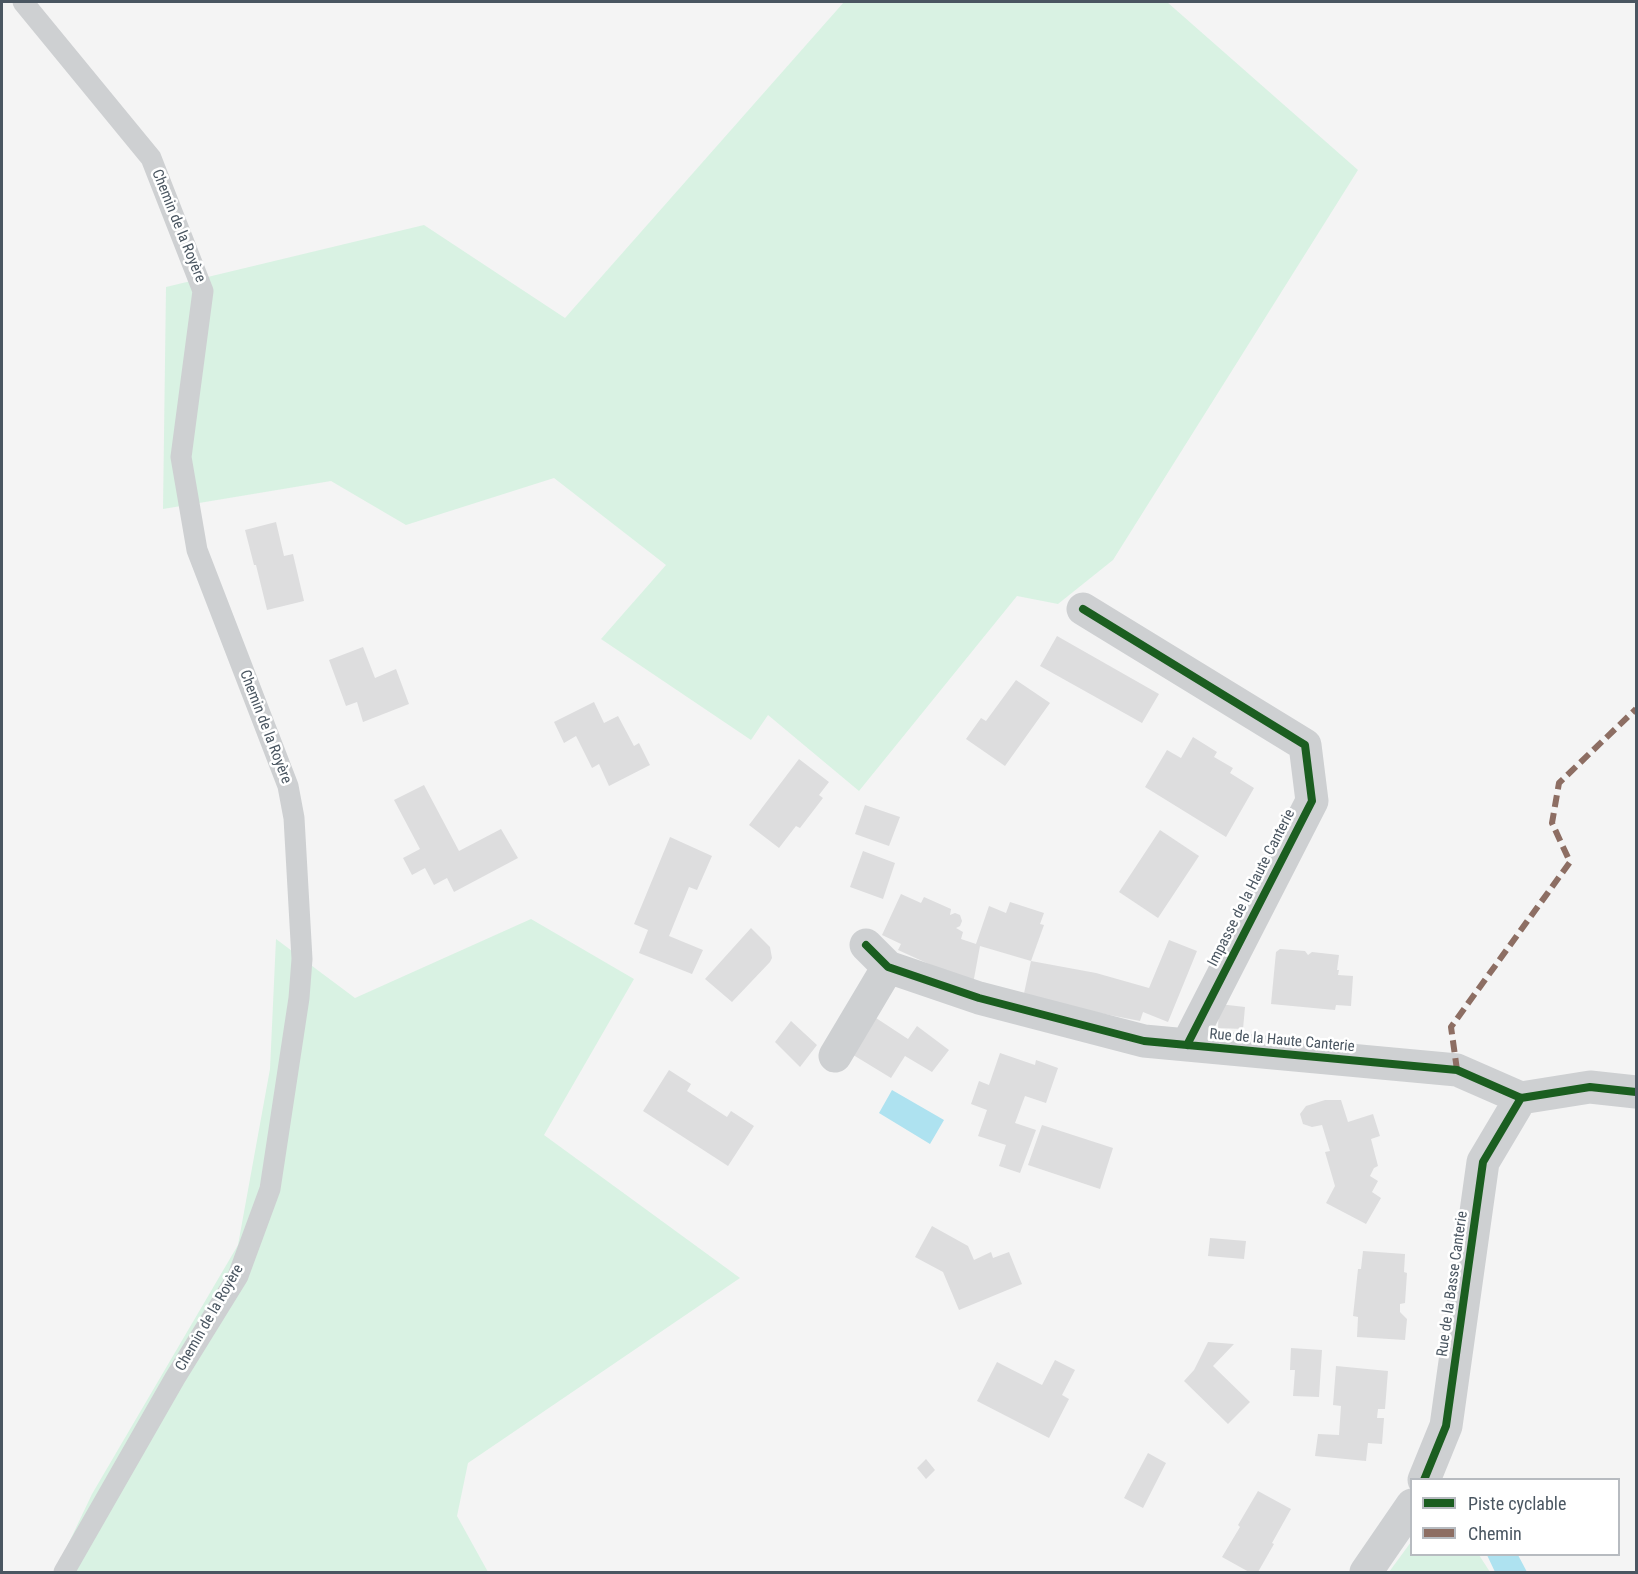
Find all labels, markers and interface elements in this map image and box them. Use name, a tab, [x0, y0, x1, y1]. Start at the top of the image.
street label: Chemin de la Royère	[147, 167, 209, 285]
street label: Chemin de la Royère	[235, 668, 295, 786]
street label: Impasse de la Haute Canterie	[1205, 806, 1299, 970]
street label: Rue de la Haute Canterie	[1209, 1026, 1355, 1056]
street label: Rue de la Basse Canterie	[1434, 1210, 1472, 1358]
street label: Chemin de la Royère	[172, 1261, 248, 1375]
legend	[1410, 1478, 1620, 1556]
text: Piste cyclable	[1468, 1493, 1566, 1514]
text: Chemin	[1468, 1523, 1522, 1544]

